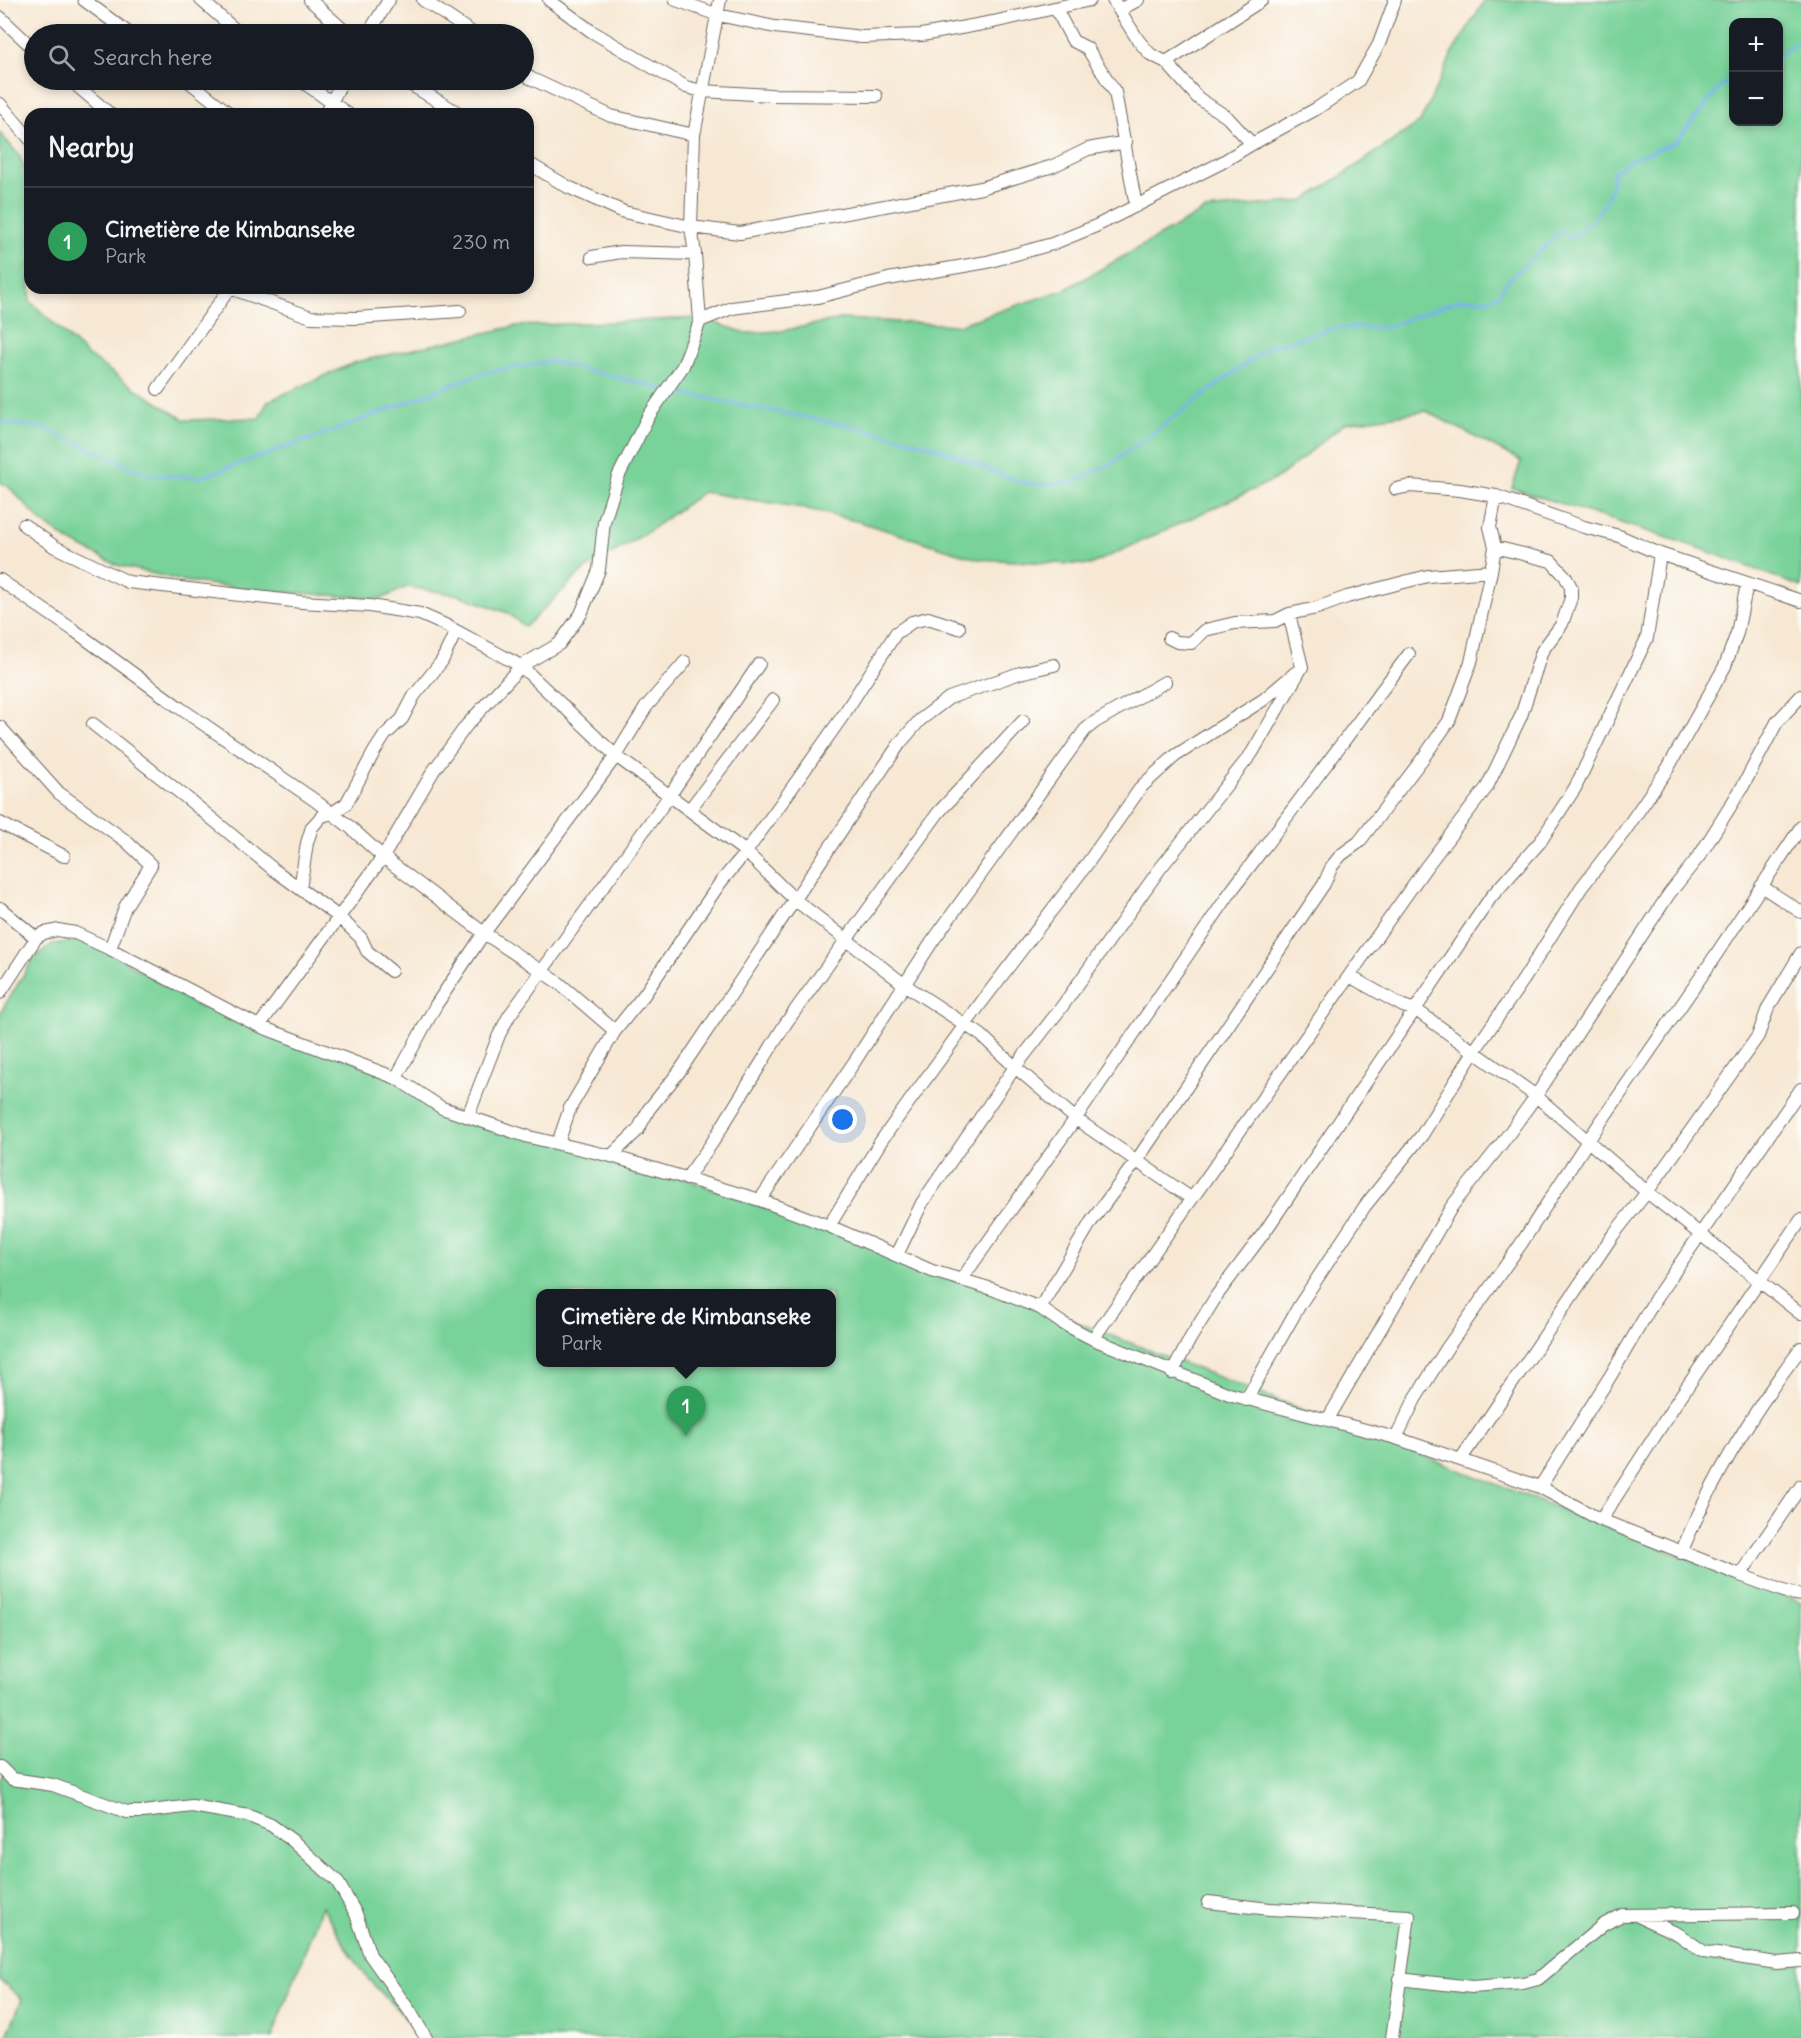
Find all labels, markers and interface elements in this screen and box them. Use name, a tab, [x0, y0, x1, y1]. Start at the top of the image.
map controls	[1729, 18, 1783, 126]
button: +	[1729, 18, 1783, 72]
search box	[24, 24, 534, 90]
icon: search	[45, 41, 78, 74]
text: Search here	[93, 43, 212, 71]
button: −	[1729, 72, 1783, 126]
text: Nearby	[48, 131, 134, 164]
text: Cimetière de Kimbanseke	[105, 215, 355, 243]
text: 1	[64, 229, 71, 254]
text: 230 m	[452, 229, 510, 254]
text: Park	[105, 243, 146, 268]
your location	[828, 1105, 857, 1134]
popup	[536, 1289, 836, 1367]
text: Cimetière de Kimbanseke	[561, 1302, 811, 1330]
text: Park	[561, 1330, 602, 1355]
pin: 1	[666, 1386, 706, 1436]

